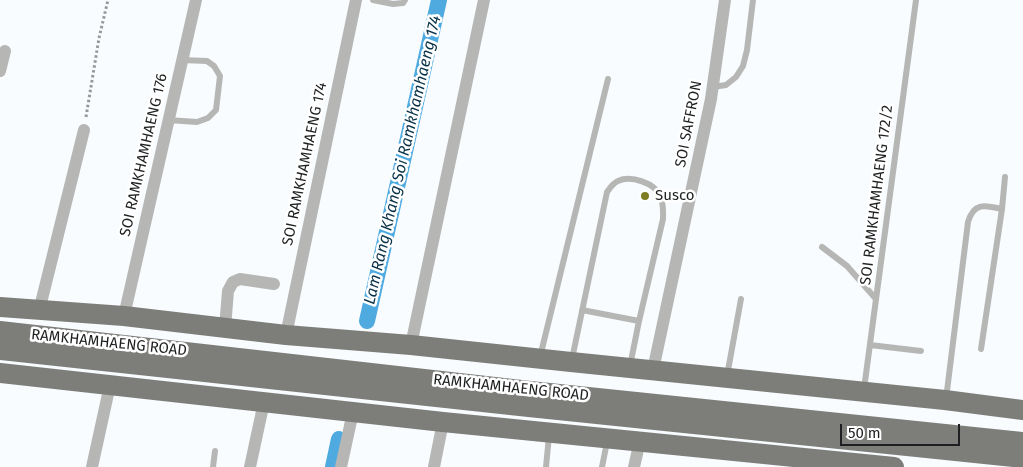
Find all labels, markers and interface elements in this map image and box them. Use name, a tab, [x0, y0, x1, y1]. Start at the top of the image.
water label: Lam Rang Khang Soi Ramkhamhaeng 174	[360, 14, 446, 306]
street label: SOI RAMKHAMHAENG 176	[116, 72, 172, 238]
street label: SOI SAFFRON	[672, 79, 706, 169]
street label: SOI RAMKHAMHAENG 174	[279, 81, 331, 247]
street label: SOI RAMKHAMHAENG 172/2	[857, 104, 897, 286]
place label: Susco	[655, 187, 695, 205]
marker: Susco	[639, 190, 651, 202]
street label: RAMKHAMHAENG ROAD	[30, 326, 188, 360]
street label: RAMKHAMHAENG ROAD	[432, 371, 590, 405]
scale bar	[843, 414, 963, 446]
text: 50 m	[848, 424, 881, 442]

